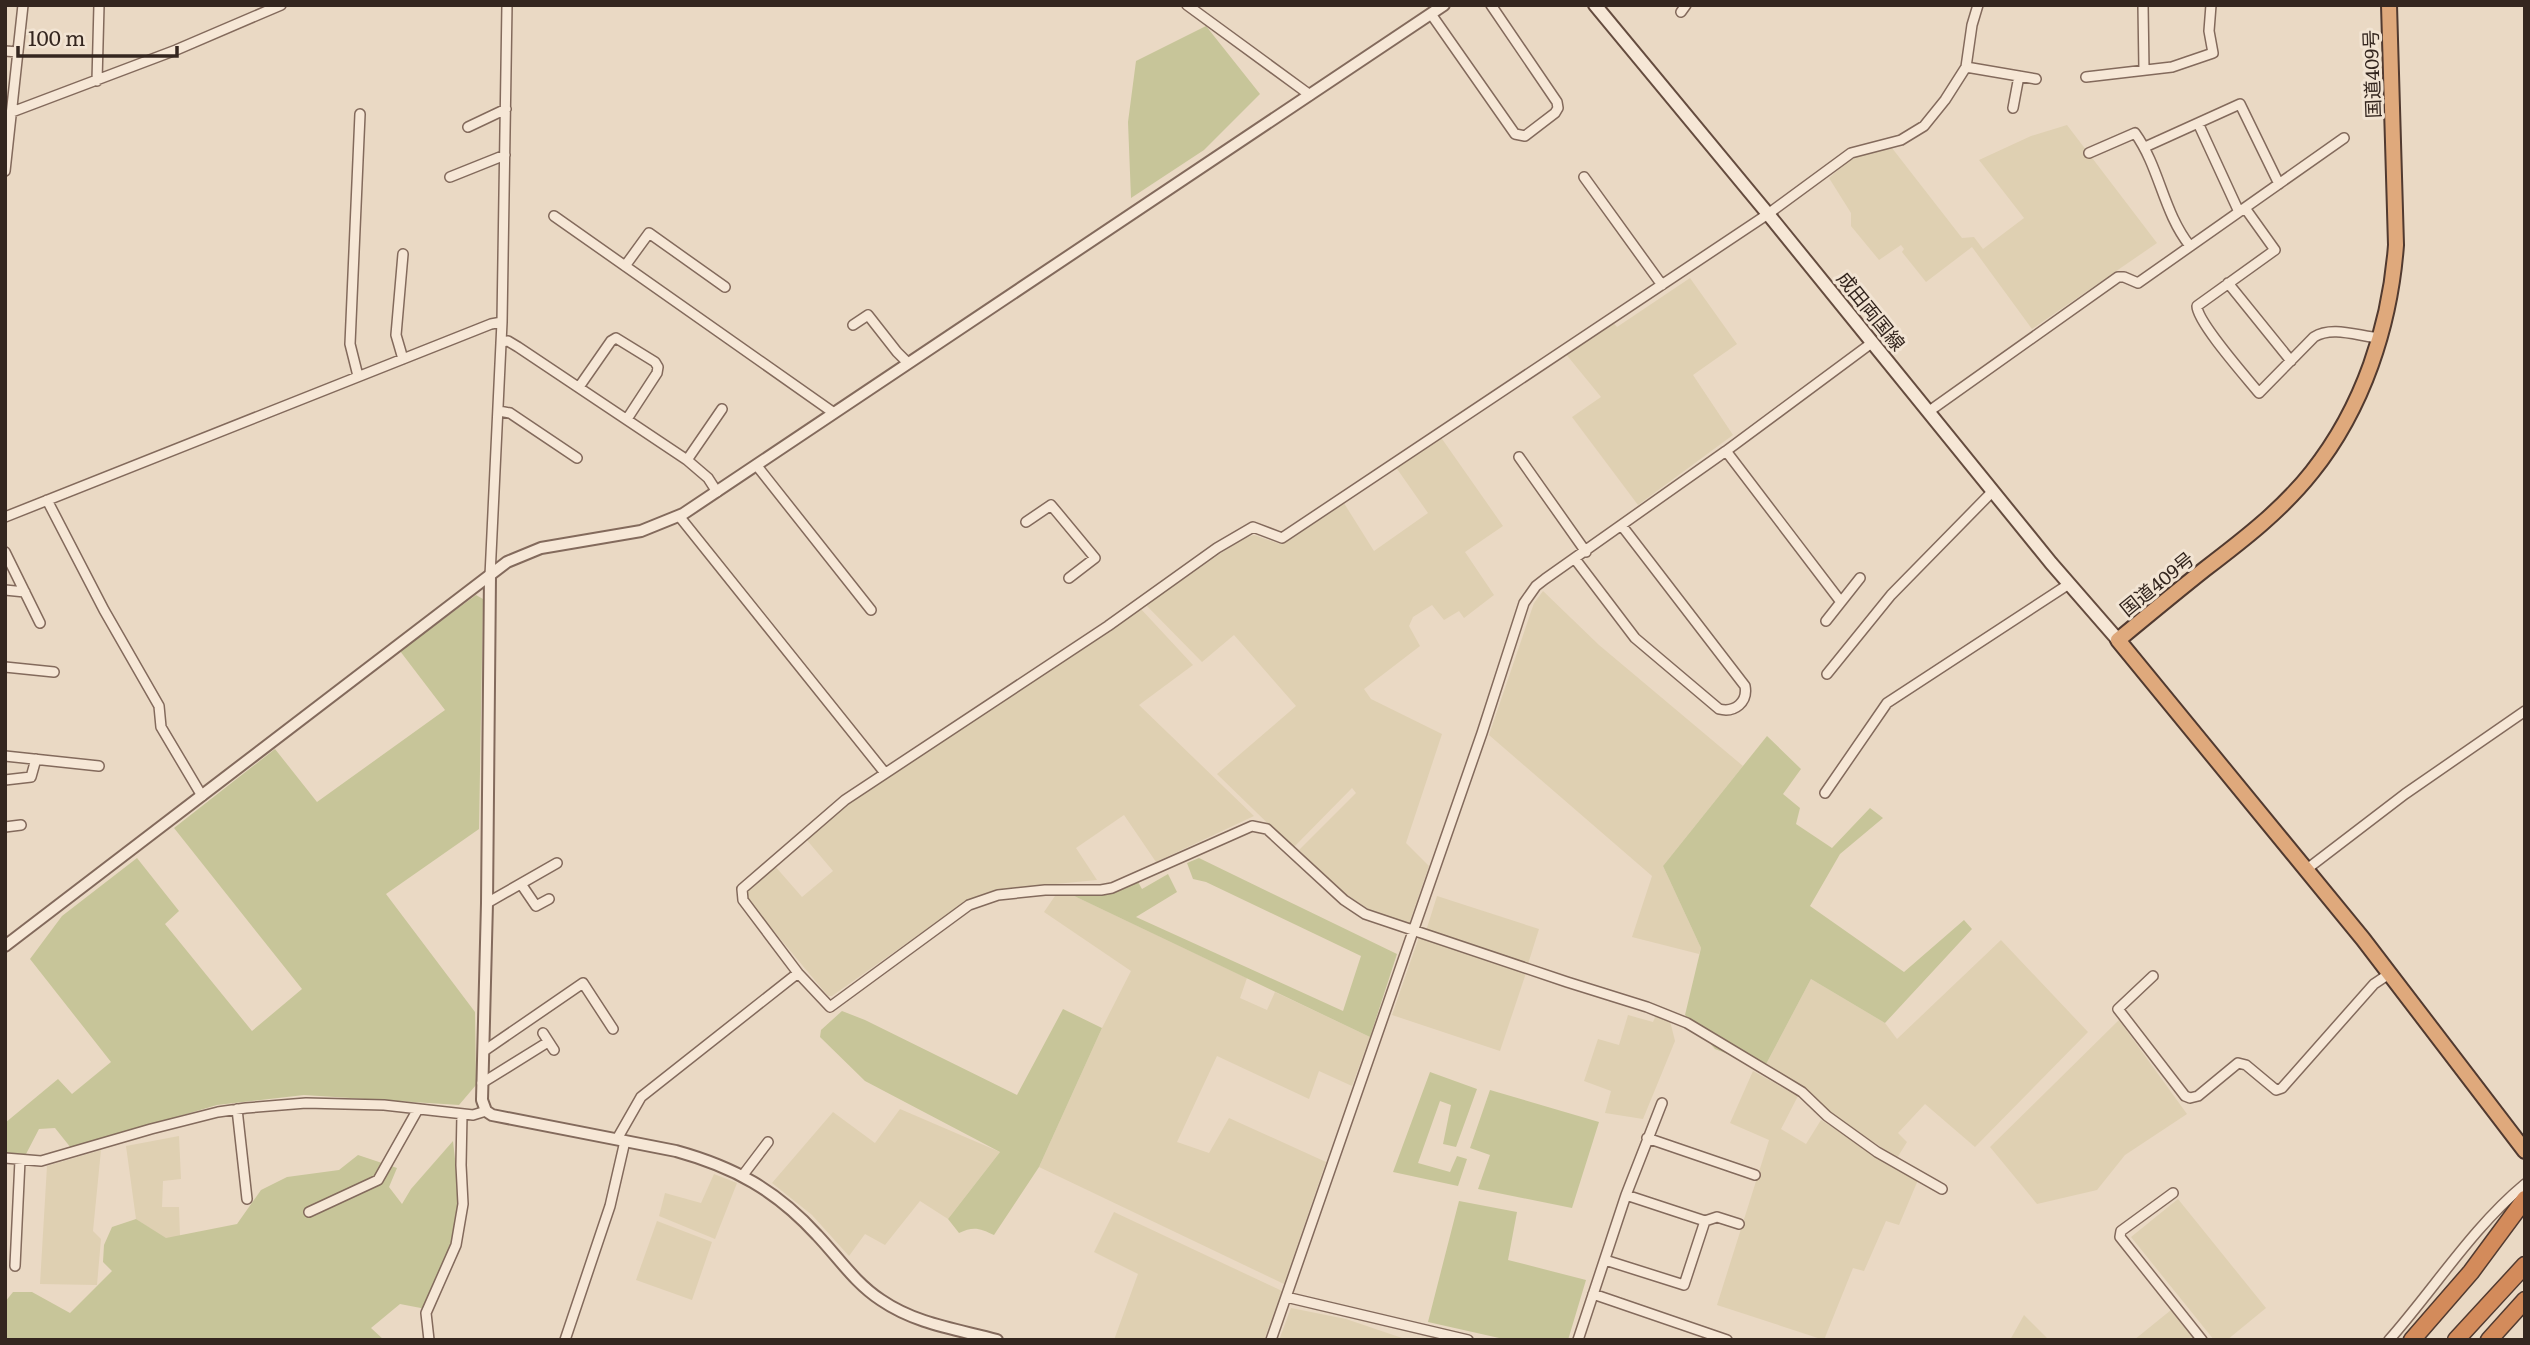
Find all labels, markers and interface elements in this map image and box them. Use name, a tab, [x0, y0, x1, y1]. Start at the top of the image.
scale bar	[18, 14, 177, 58]
text: 100 m	[28, 21, 85, 52]
street label: 国道409号	[2355, 29, 2387, 119]
street label: 成田両国線	[1831, 265, 1913, 356]
street label: 国道409号	[2113, 545, 2200, 622]

